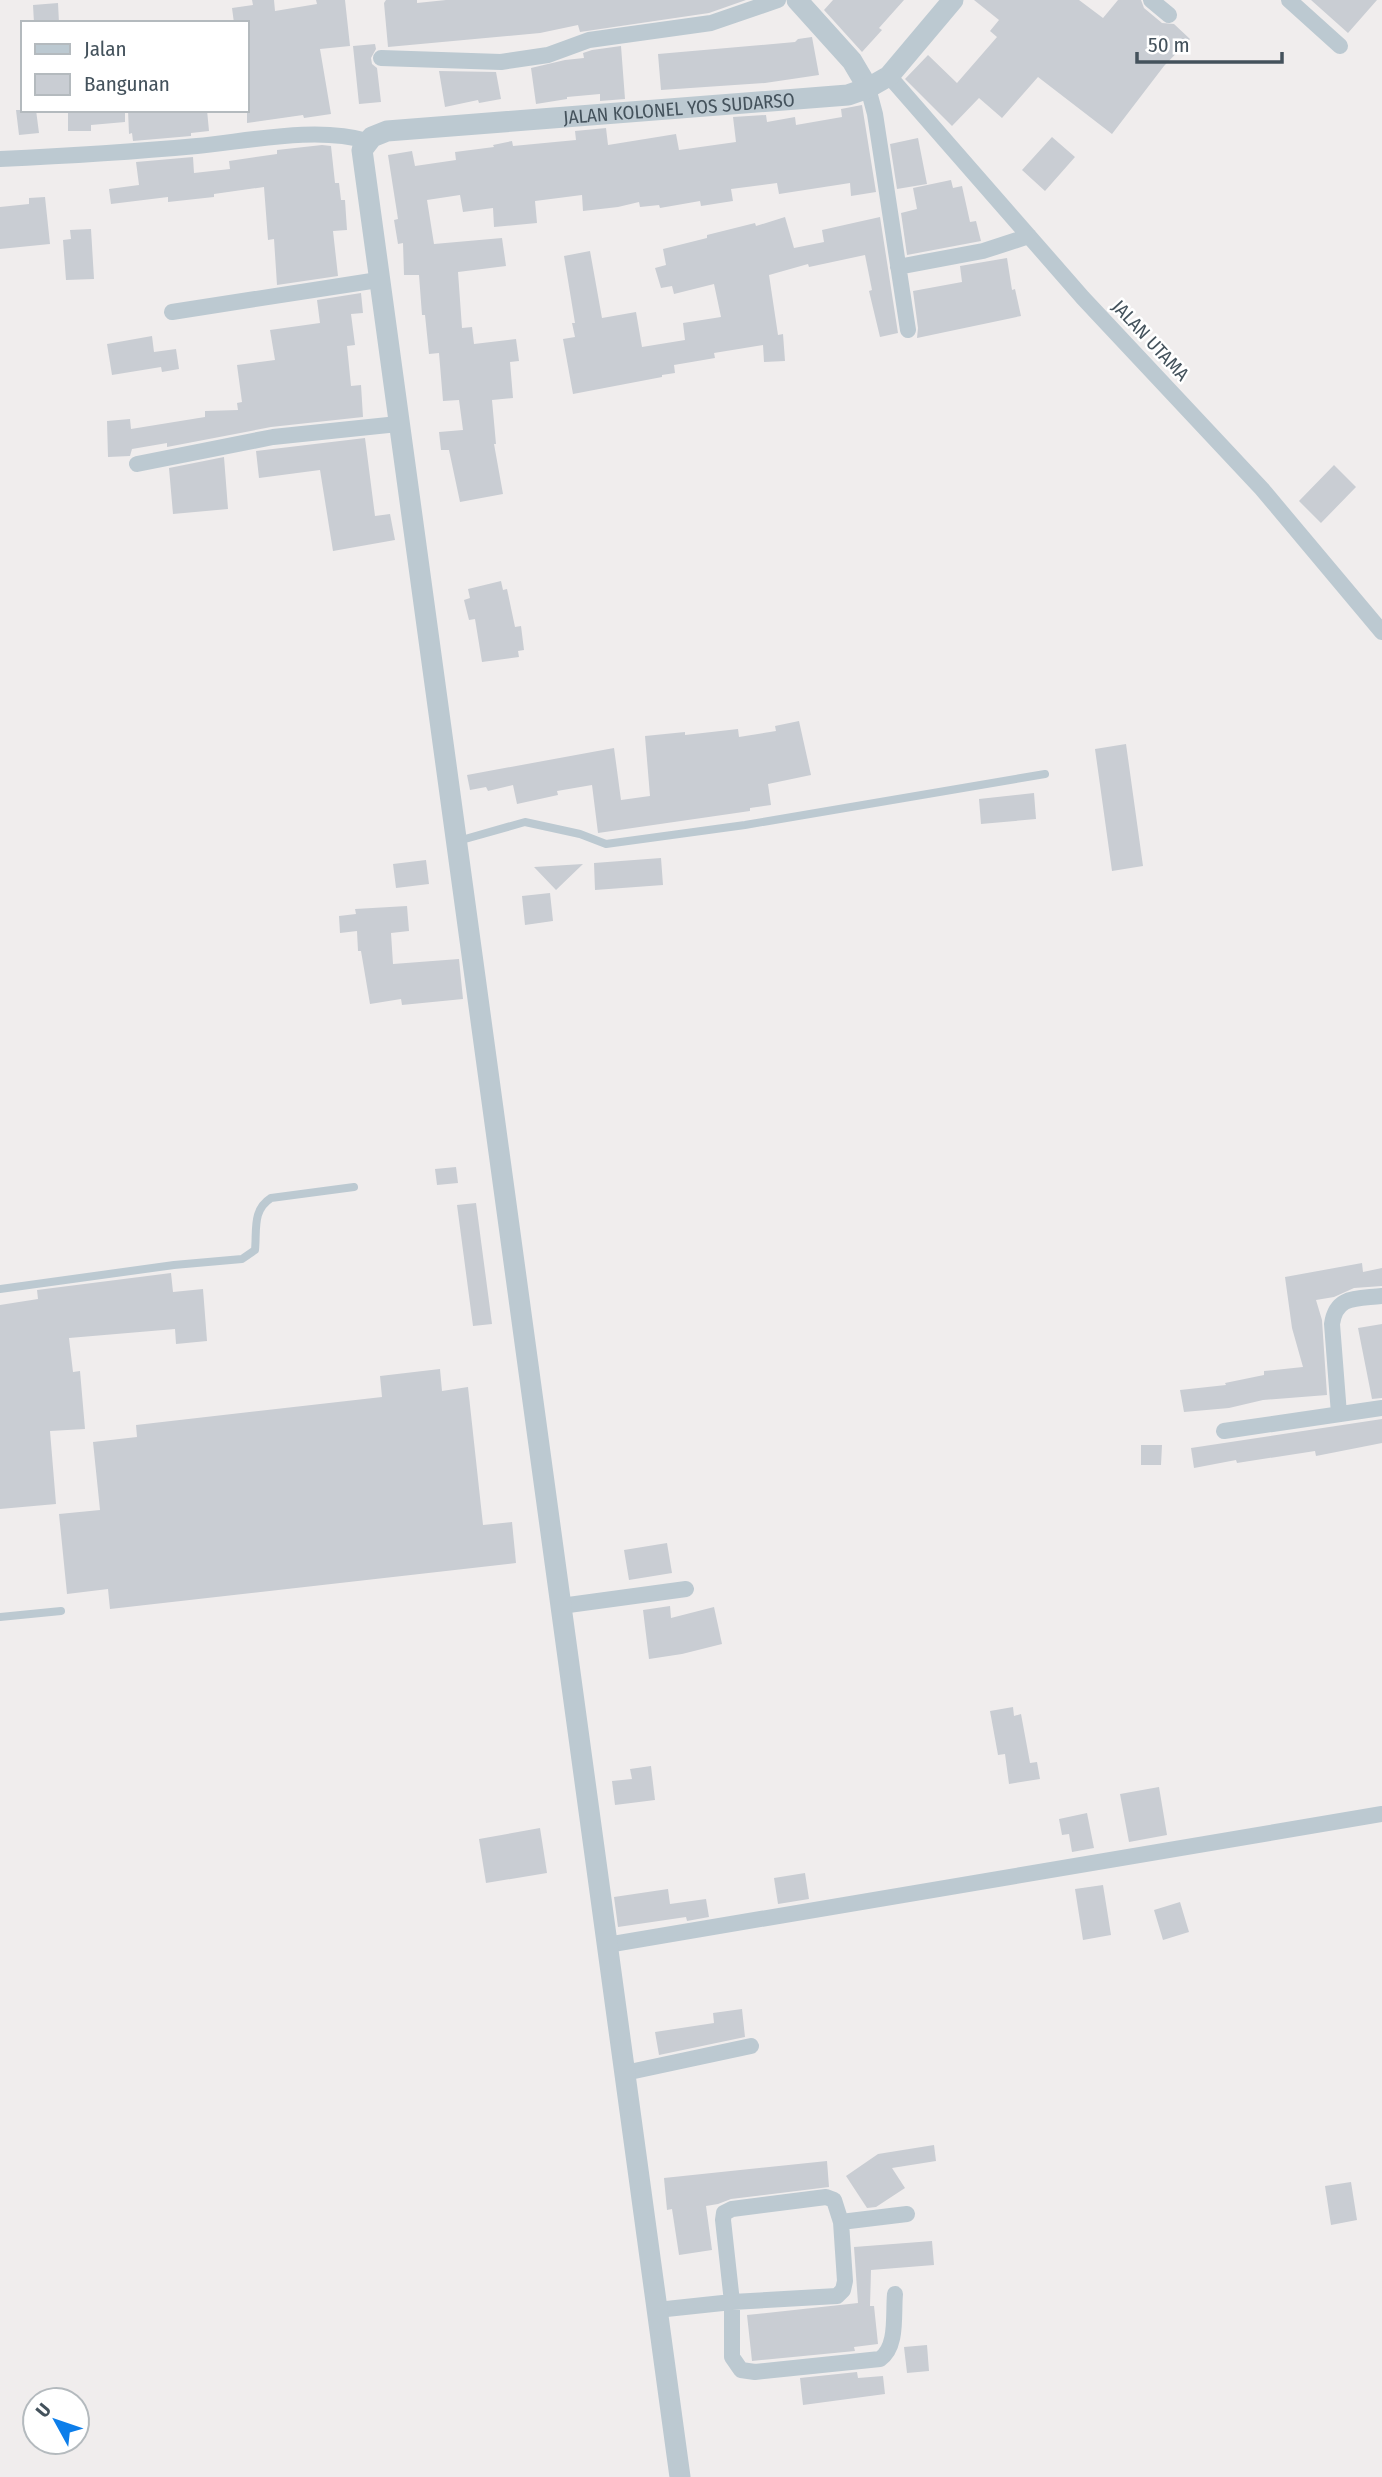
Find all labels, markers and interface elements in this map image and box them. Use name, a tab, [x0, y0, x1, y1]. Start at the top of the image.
legend	[21, 21, 248, 112]
scale bar	[1137, 21, 1282, 65]
text: 50 m	[1148, 32, 1190, 58]
text: Jalan	[84, 36, 127, 62]
text: Bangunan	[84, 71, 170, 97]
street label: JALAN KOLONEL YOS SUDARSO	[562, 88, 796, 129]
street label: JALAN UTAMA	[1107, 295, 1194, 386]
north arrow	[21, 2386, 91, 2456]
text: U	[31, 2399, 56, 2422]

